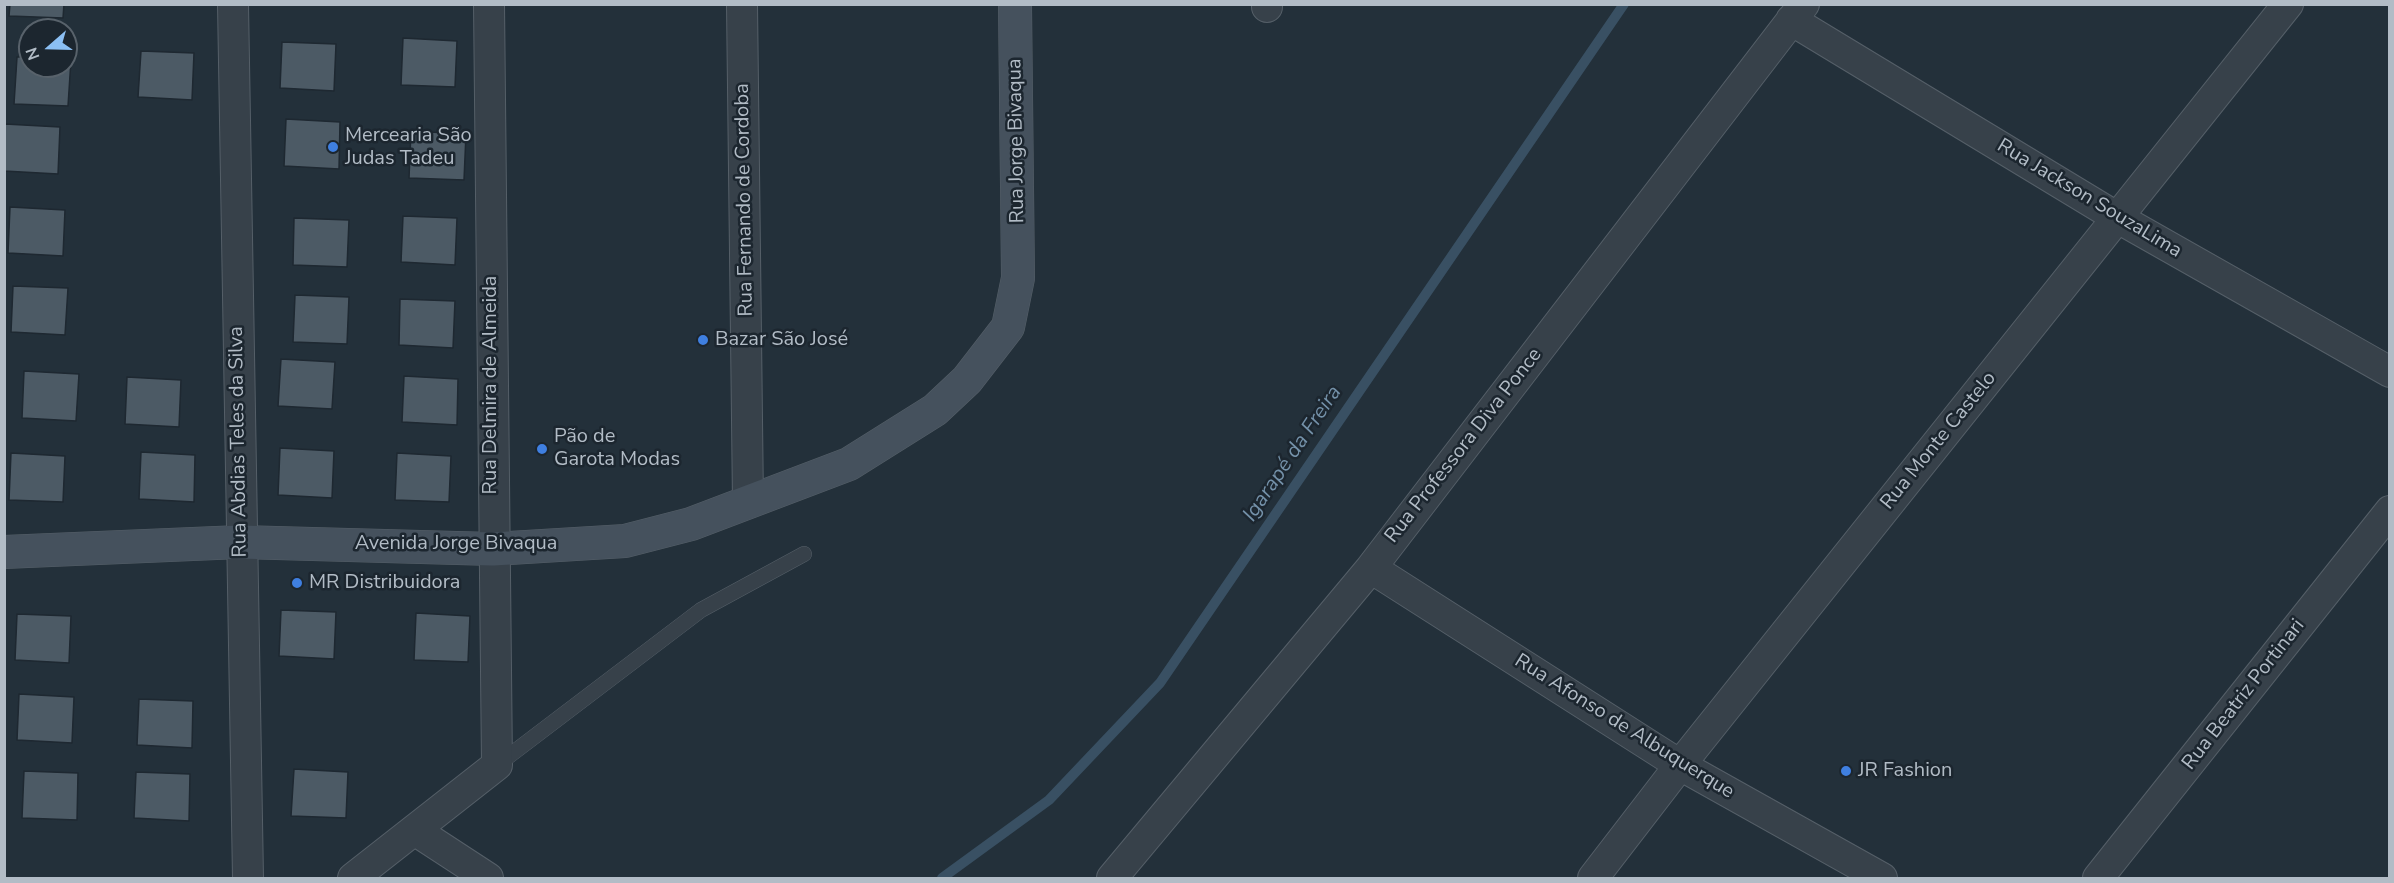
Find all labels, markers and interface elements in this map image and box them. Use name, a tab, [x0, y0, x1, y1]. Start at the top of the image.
north arrow	[18, 18, 78, 78]
text: N	[21, 44, 45, 63]
street label: Rua Jorge Bivaqua	[1004, 58, 1030, 224]
street label: Rua Fernando de Cordoba	[731, 83, 759, 317]
place label: Mercearia São Judas Tadeu	[345, 124, 472, 171]
street label: Rua Jackson SouzaLima	[1992, 134, 2186, 264]
marker: Mercearia São Judas Tadeu	[326, 140, 340, 154]
street label: Rua Delmira de Almeida	[479, 276, 503, 494]
street label: Rua Abdias Teles da Silva	[225, 326, 253, 558]
place label: Bazar São José	[715, 328, 848, 352]
marker: Bazar São José	[696, 333, 710, 347]
street label: Rua Professora Diva Ponce	[1380, 344, 1548, 548]
street label: Rua Monte Castelo	[1876, 367, 2002, 515]
water label: Igarapé da Freira	[1238, 381, 1348, 527]
place label: Pão de Garota Modas	[554, 425, 680, 472]
marker: Pão de Garota Modas	[535, 442, 549, 456]
street label: Avenida Jorge Bivaqua	[355, 532, 557, 556]
place label: MR Distribuidora	[309, 571, 460, 595]
marker: MR Distribuidora	[290, 576, 304, 590]
street label: Rua Beatriz Portinari	[2178, 615, 2310, 775]
street label: Rua Afonso de Albuquerque	[1510, 649, 1738, 805]
place label: JR Fashion	[1858, 759, 1952, 783]
marker: JR Fashion	[1839, 764, 1853, 778]

